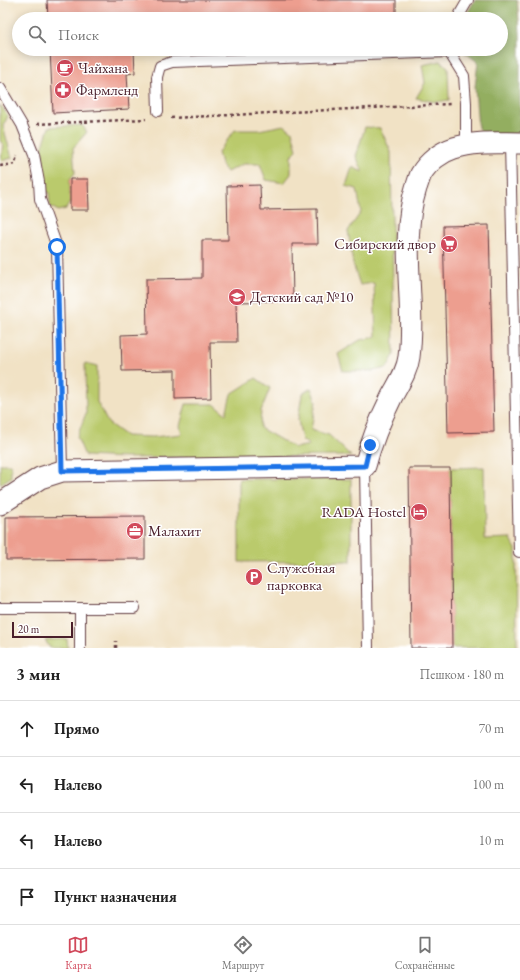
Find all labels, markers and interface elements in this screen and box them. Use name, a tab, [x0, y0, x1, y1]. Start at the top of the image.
search box	[12, 12, 508, 56]
icon: search	[26, 23, 48, 45]
text: Поиск	[58, 25, 99, 44]
cafe icon: Чайхана	[55, 58, 75, 78]
place label: Чайхана	[78, 58, 128, 77]
pharmacy icon: Фармленд	[53, 80, 73, 100]
place label: Фармленд	[76, 80, 138, 99]
place label: Сибирский двор	[334, 234, 436, 253]
supermarket icon: Сибирский двор	[439, 234, 459, 254]
route start	[48, 238, 66, 256]
school or university icon: Детский сад №10	[227, 287, 247, 307]
place label: Детский сад №10	[250, 287, 354, 306]
route end	[361, 436, 379, 454]
place label: RADA Hostel	[322, 502, 406, 521]
hotel icon: RADA Hostel	[409, 502, 429, 522]
office icon: Малахит	[125, 521, 145, 541]
place label: Малахит	[148, 521, 201, 540]
place label: Служебная парковка	[267, 558, 335, 594]
parking icon: Служебная парковка	[244, 567, 264, 587]
scale bar	[12, 620, 73, 639]
text: 20 m	[18, 622, 39, 636]
text: 3 мин	[16, 663, 60, 685]
text: Пешком · 180 m	[420, 666, 504, 683]
icon: ahead	[16, 718, 38, 740]
text: Прямо	[54, 719, 99, 738]
text: 70 m	[479, 720, 504, 737]
icon: left	[16, 774, 38, 796]
text: Налево	[54, 775, 102, 794]
text: 100 m	[473, 776, 504, 793]
icon: left	[16, 830, 38, 852]
text: Налево	[54, 831, 102, 850]
text: 10 m	[479, 832, 504, 849]
icon: arrive	[16, 886, 38, 908]
text: Пункт назначения	[54, 887, 177, 906]
tab: Карта	[65, 934, 92, 972]
tab: Маршрут	[222, 934, 264, 972]
tab: Сохранённые	[395, 934, 455, 972]

